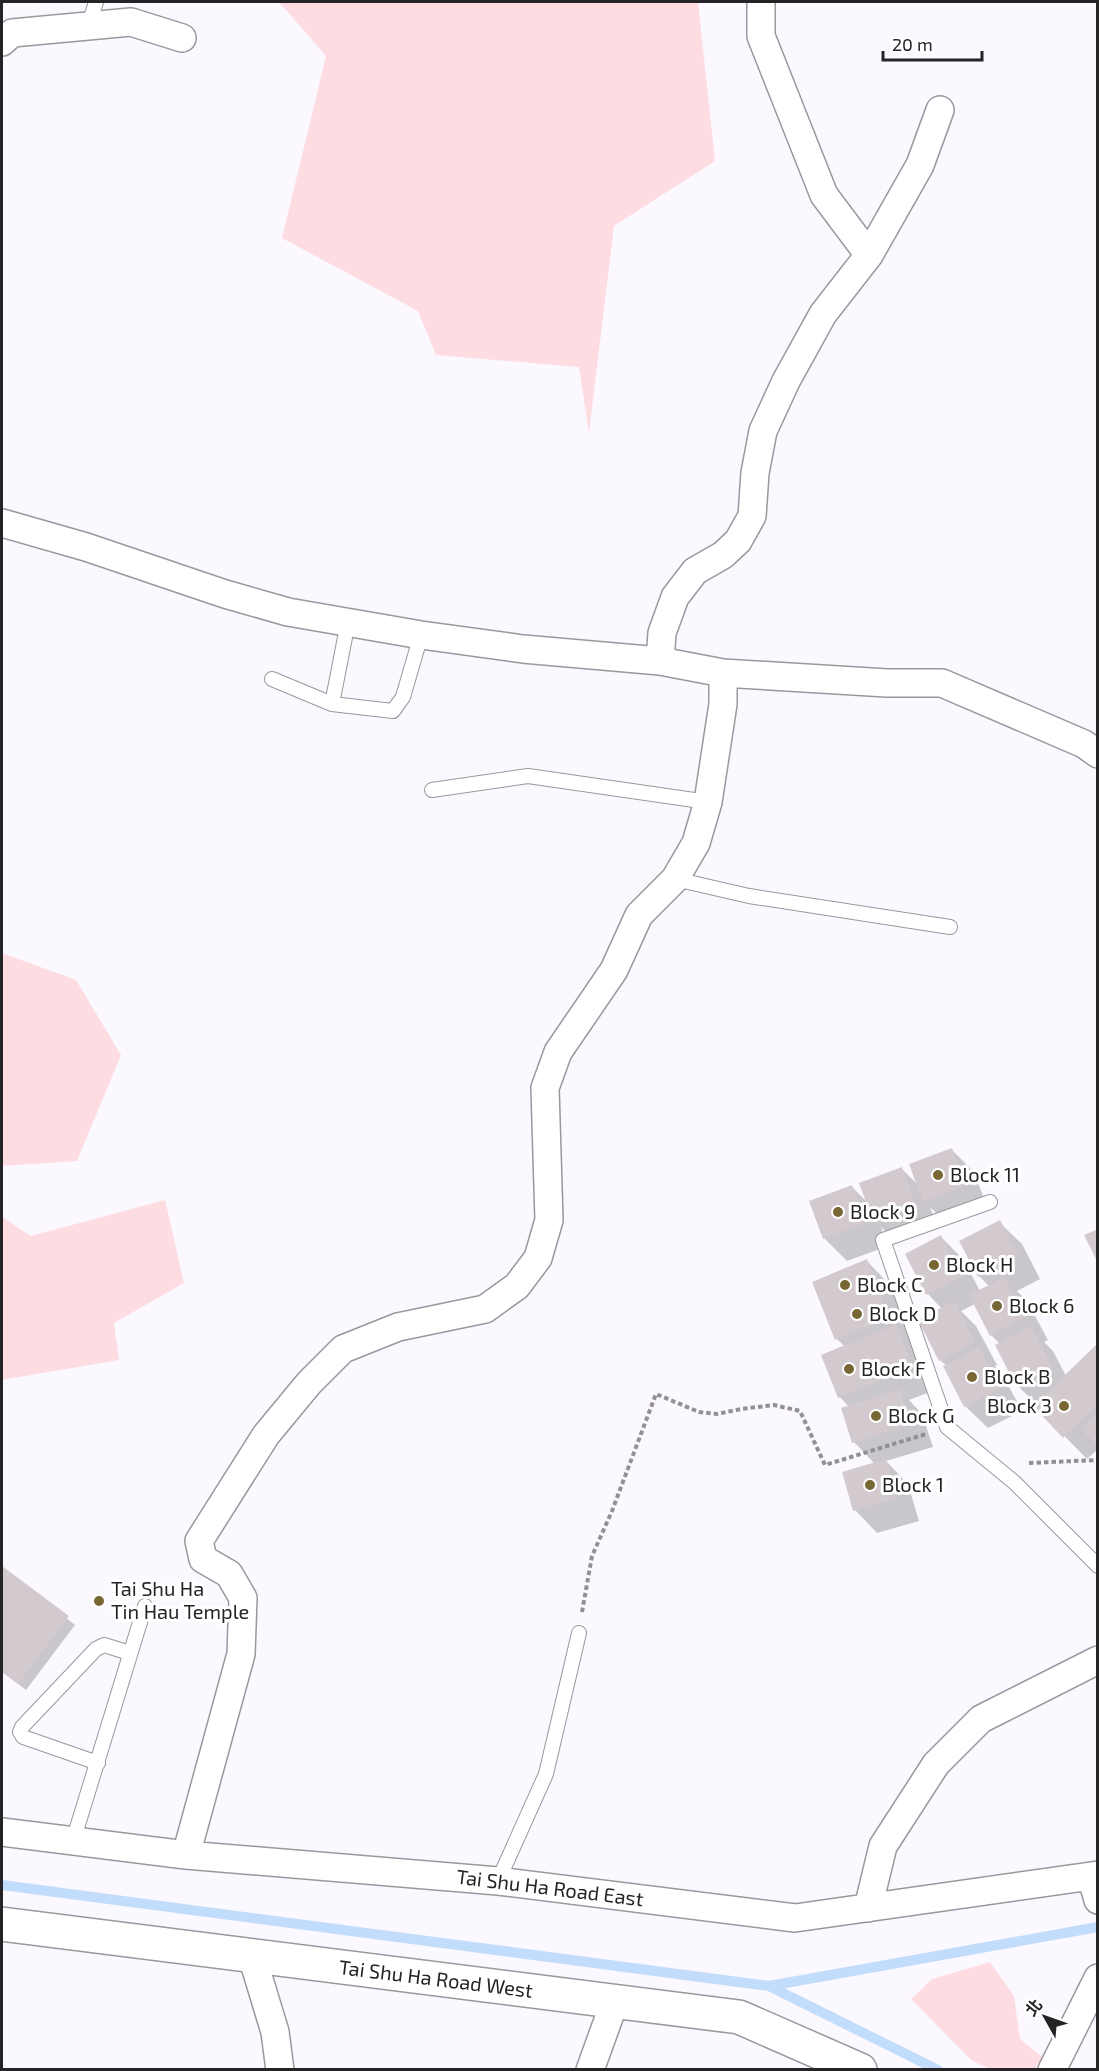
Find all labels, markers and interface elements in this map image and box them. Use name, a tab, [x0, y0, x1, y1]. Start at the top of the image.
scale bar	[883, 24, 982, 62]
text: 20 m	[892, 33, 933, 55]
place label: Block 11	[950, 1162, 1020, 1186]
marker: Block 11	[931, 1168, 945, 1182]
place label: Block 9	[850, 1199, 915, 1223]
marker: Block 9	[831, 1205, 845, 1219]
place label: Block H	[946, 1252, 1013, 1276]
marker: Block H	[927, 1258, 941, 1272]
place label: Block C	[857, 1272, 922, 1296]
marker: Block C	[838, 1278, 852, 1292]
place label: Block 6	[1009, 1293, 1074, 1317]
marker: Block 6	[990, 1299, 1004, 1313]
place label: Block D	[869, 1301, 936, 1325]
marker: Block D	[850, 1307, 864, 1321]
place label: Block F	[861, 1356, 926, 1380]
marker: Block F	[842, 1362, 856, 1376]
place label: Block B	[984, 1364, 1050, 1388]
marker: Block B	[965, 1370, 979, 1384]
place label: Block 3	[987, 1393, 1052, 1417]
marker: Block 3	[1057, 1399, 1071, 1413]
place label: Block G	[888, 1403, 954, 1427]
marker: Block G	[869, 1409, 883, 1423]
place label: Block 1	[882, 1472, 944, 1496]
marker: Block 1	[863, 1478, 877, 1492]
place label: Tai Shu Ha Tin Hau Temple	[111, 1576, 249, 1623]
marker: Tai Shu Ha Tin Hau Temple	[92, 1594, 106, 1608]
street label: Tai Shu Ha Road East	[455, 1864, 645, 1910]
street label: Tai Shu Ha Road West	[338, 1954, 535, 2002]
north arrow	[1015, 1987, 1075, 2047]
text: 北	[1021, 1995, 1046, 2019]

